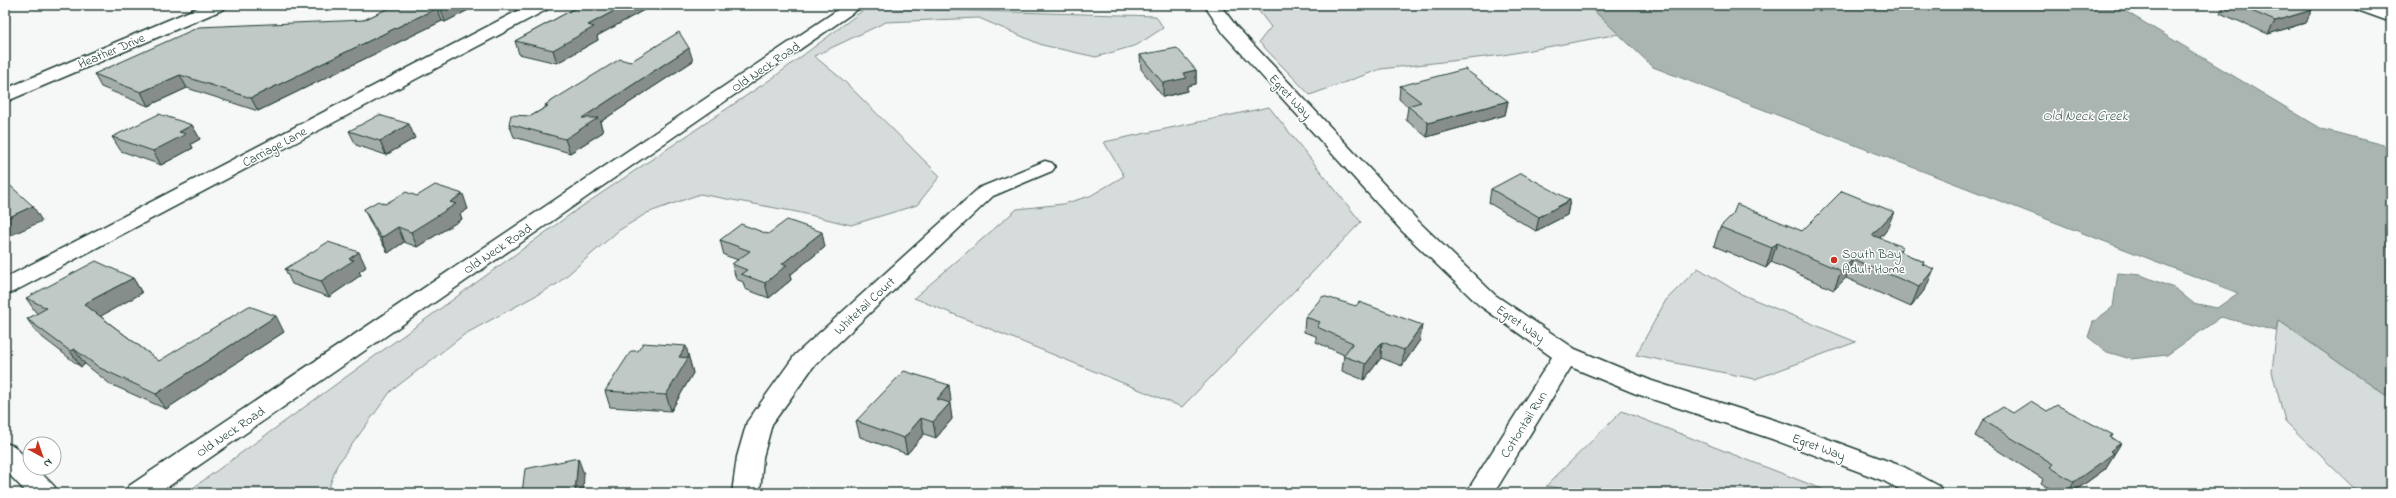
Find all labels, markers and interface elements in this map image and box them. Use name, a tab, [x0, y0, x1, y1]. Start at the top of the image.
street label: Heather Drive	[75, 29, 148, 74]
street label: Old Neck Road	[728, 37, 804, 97]
street label: Egret Way	[1263, 70, 1316, 124]
water label: Old Neck Creek	[2042, 106, 2128, 127]
street label: Carriage Lane	[239, 122, 311, 173]
street label: Old Neck Road	[460, 219, 536, 279]
place label: South Bay Adult Home	[1842, 245, 1905, 279]
marker: South Bay Adult Home	[1829, 255, 1839, 265]
street label: Whitetail Court	[830, 272, 900, 340]
street label: Egret Way	[1491, 301, 1548, 349]
street label: Cottontail Run	[1496, 388, 1552, 462]
street label: Old Neck Road	[193, 402, 269, 462]
street label: Egret Way	[1789, 429, 1848, 467]
north arrow	[22, 436, 62, 476]
text: N	[40, 454, 56, 471]

